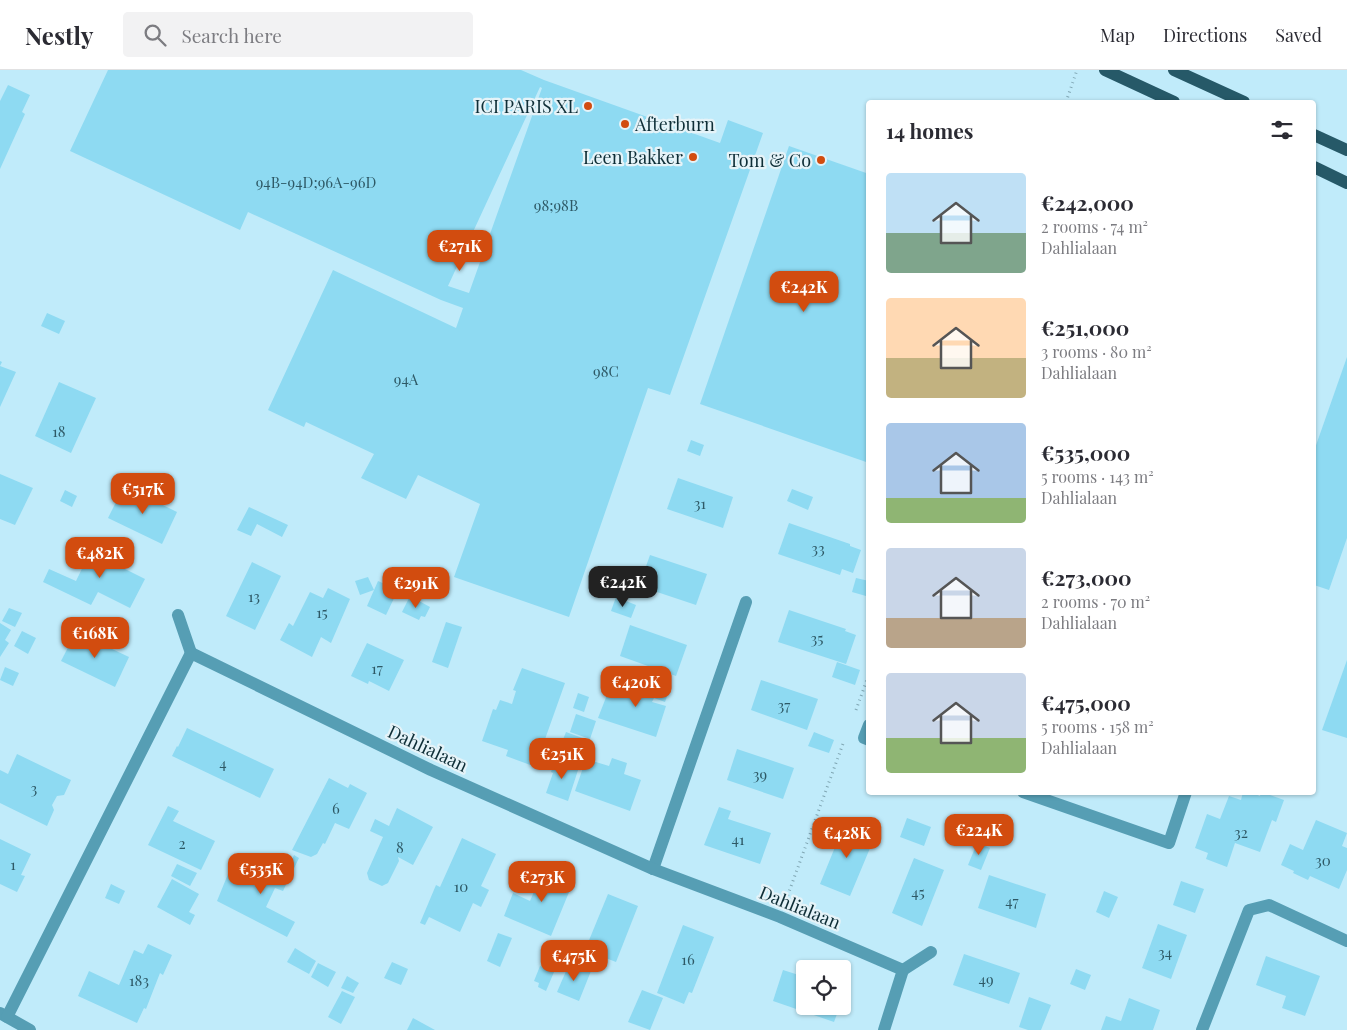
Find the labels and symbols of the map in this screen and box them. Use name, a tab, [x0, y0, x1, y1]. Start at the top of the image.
place label: ICI PARIS XL	[475, 94, 578, 118]
marker: ICI PARIS XL	[582, 100, 594, 112]
place label: Afterburn	[634, 112, 715, 136]
marker: Afterburn	[619, 118, 631, 130]
place label: Leen Bakker	[583, 145, 683, 169]
place label: Tom & Co	[728, 148, 811, 172]
marker: Leen Bakker	[687, 151, 699, 163]
marker: Tom & Co	[815, 154, 827, 166]
house number: 94B-94D;96A-96D	[256, 172, 376, 192]
house number: 98;98B	[534, 195, 578, 215]
pin: €271K	[425, 230, 495, 272]
pin: €242K	[769, 270, 839, 313]
house number: 98C	[593, 361, 619, 381]
house number: 94A	[394, 369, 419, 389]
house number: 18	[52, 421, 66, 441]
pin: €517K	[108, 472, 178, 515]
house number: 31	[694, 493, 707, 513]
pin: €482K	[65, 536, 135, 579]
house number: 33	[811, 538, 825, 558]
pin: €291K	[381, 566, 451, 609]
pin: €242K	[588, 566, 658, 608]
house number: 13	[248, 586, 260, 606]
house number: 15	[316, 602, 328, 622]
pin: €168K	[60, 616, 130, 659]
house number: 35	[811, 628, 824, 648]
house number: 17	[371, 658, 383, 678]
pin: €420K	[601, 666, 671, 708]
house number: 37	[778, 695, 790, 715]
street label: Dahlialaan	[384, 719, 472, 777]
pin: €251K	[527, 738, 597, 780]
house number: 4	[219, 753, 227, 773]
house number: 39	[753, 764, 767, 784]
house number: 3	[31, 778, 38, 798]
house number: 6	[332, 798, 340, 818]
pin: €224K	[944, 814, 1014, 856]
pin: €428K	[812, 816, 882, 859]
house number: 32	[1234, 822, 1248, 842]
house number: 41	[732, 829, 745, 849]
house number: 2	[178, 833, 186, 853]
house number: 8	[396, 837, 404, 857]
house number: 30	[1315, 850, 1331, 870]
pin: €535K	[226, 852, 296, 895]
house number: 1	[10, 854, 16, 874]
pin: €273K	[507, 860, 577, 903]
house number: 10	[454, 876, 468, 896]
street label: Dahlialaan	[756, 880, 844, 934]
house number: 45	[911, 882, 925, 902]
house number: 47	[1005, 891, 1019, 911]
pin: €475K	[539, 940, 609, 982]
house number: 34	[1158, 942, 1172, 962]
house number: 16	[681, 949, 695, 969]
house number: 49	[978, 969, 994, 989]
house number: 183	[129, 970, 149, 990]

